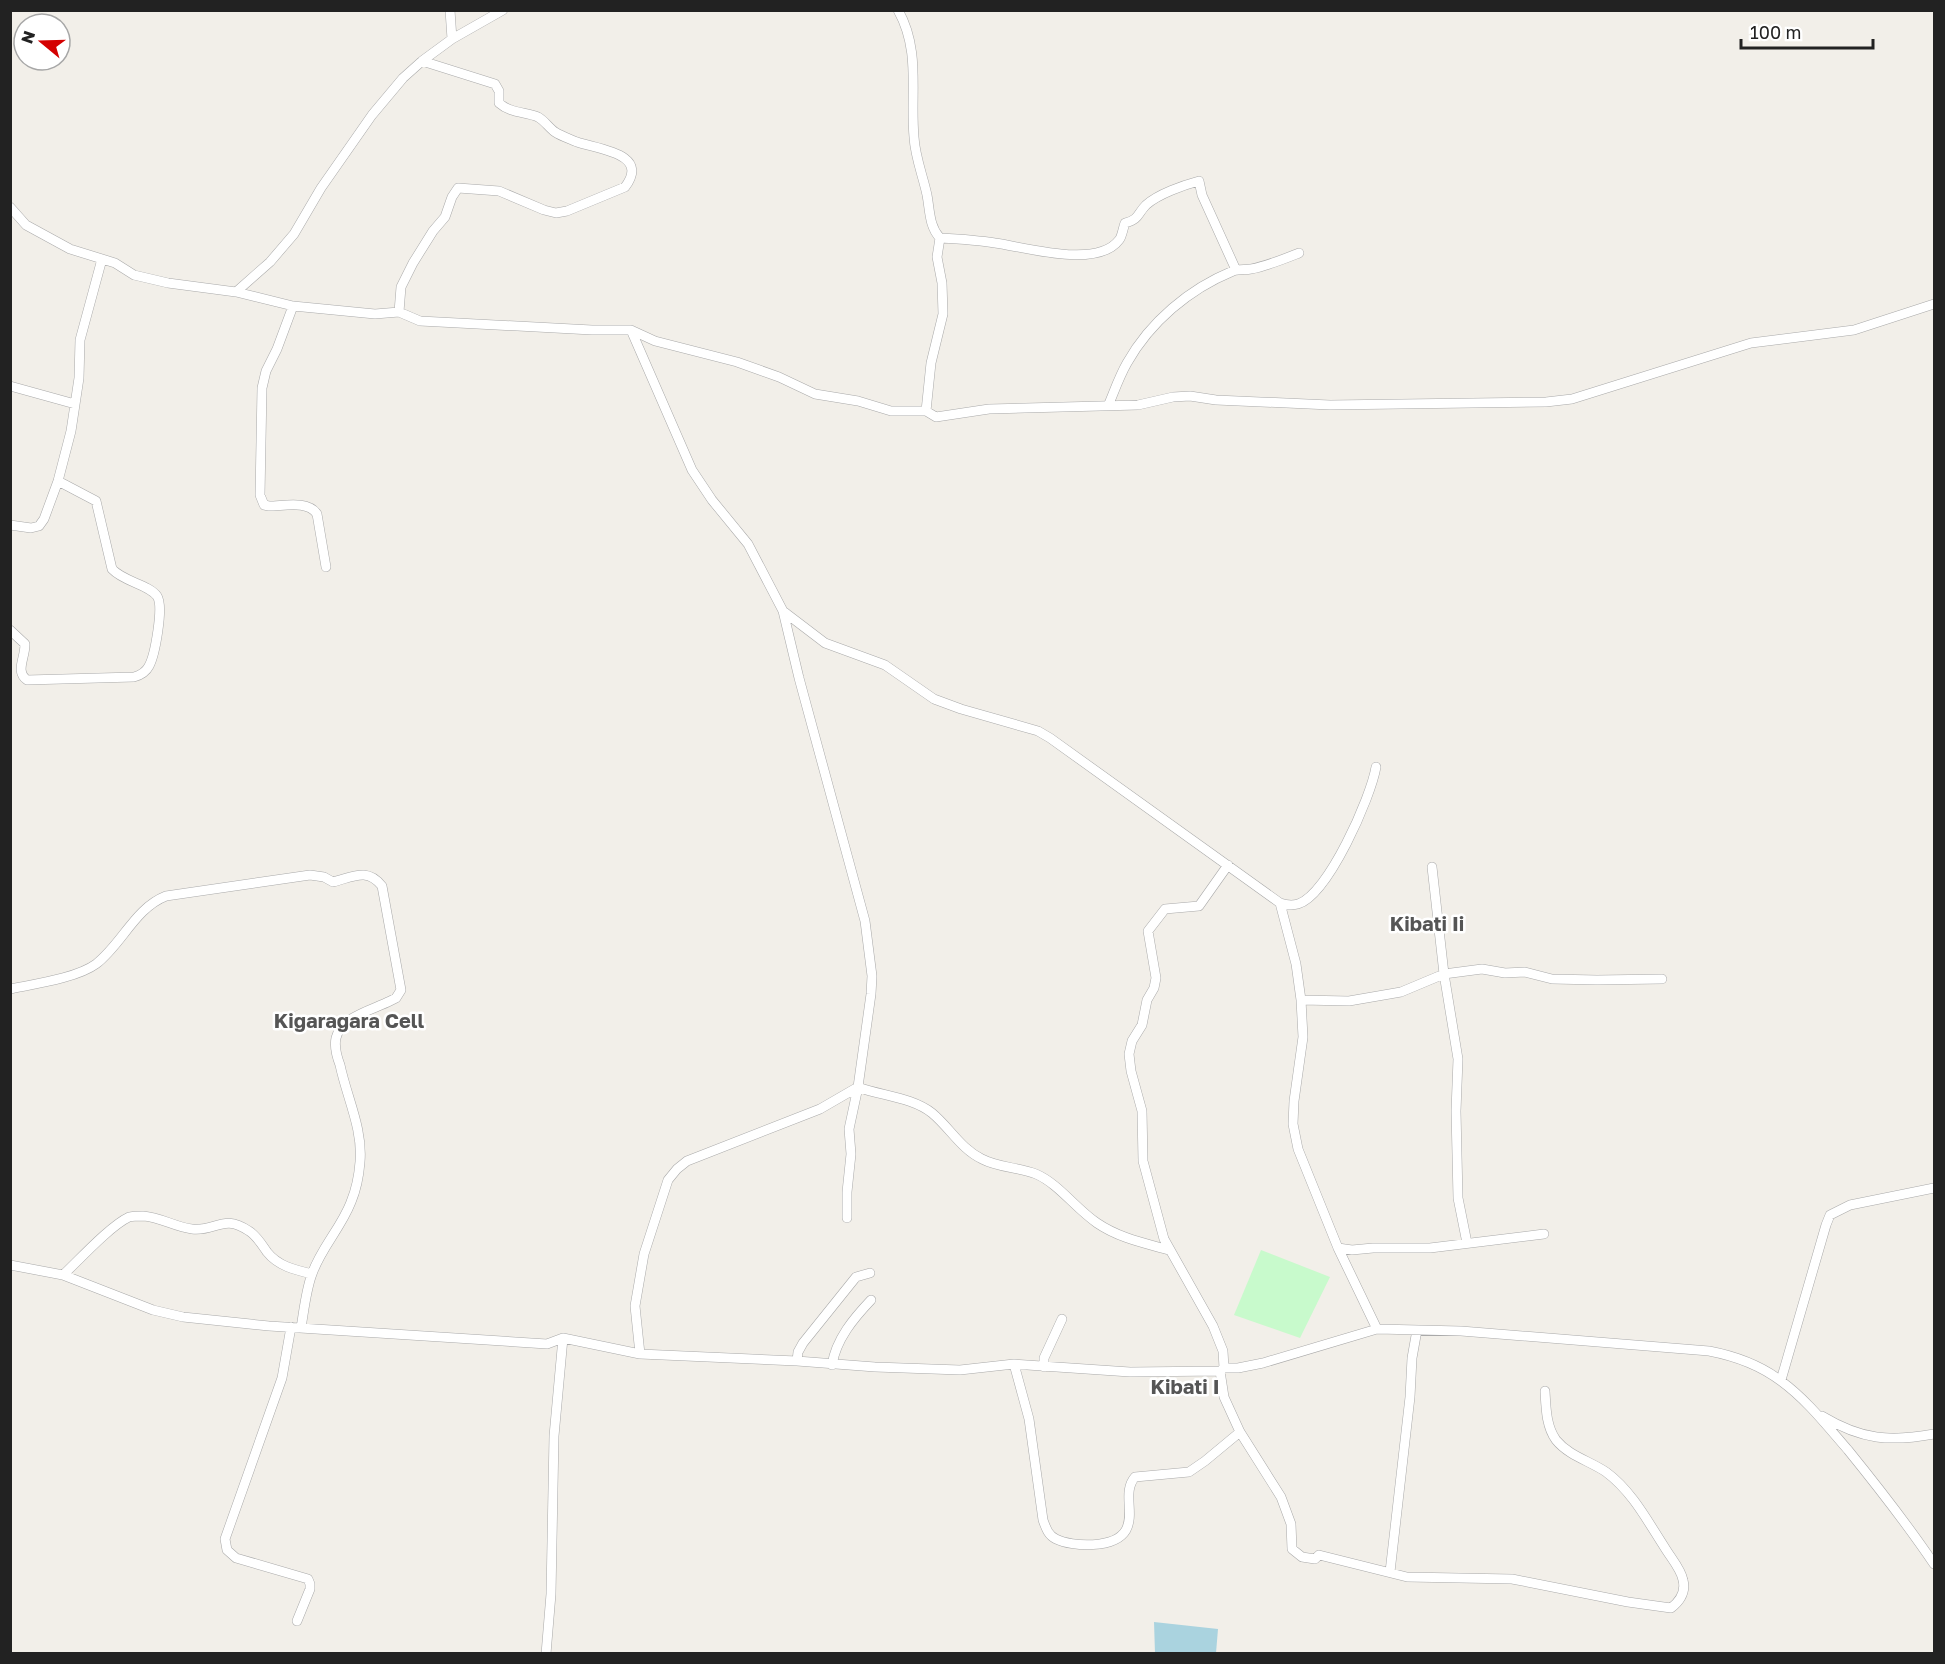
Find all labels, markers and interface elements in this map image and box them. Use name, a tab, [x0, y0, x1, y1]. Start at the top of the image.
north arrow	[12, 12, 72, 72]
scale bar	[1741, 12, 1873, 50]
text: 100 m	[1750, 21, 1801, 43]
text: N	[16, 28, 39, 46]
district label: Kibati Ii	[1390, 911, 1464, 935]
district label: Kigaragara Cell	[274, 1008, 424, 1032]
district label: Kibati I	[1150, 1374, 1220, 1398]

